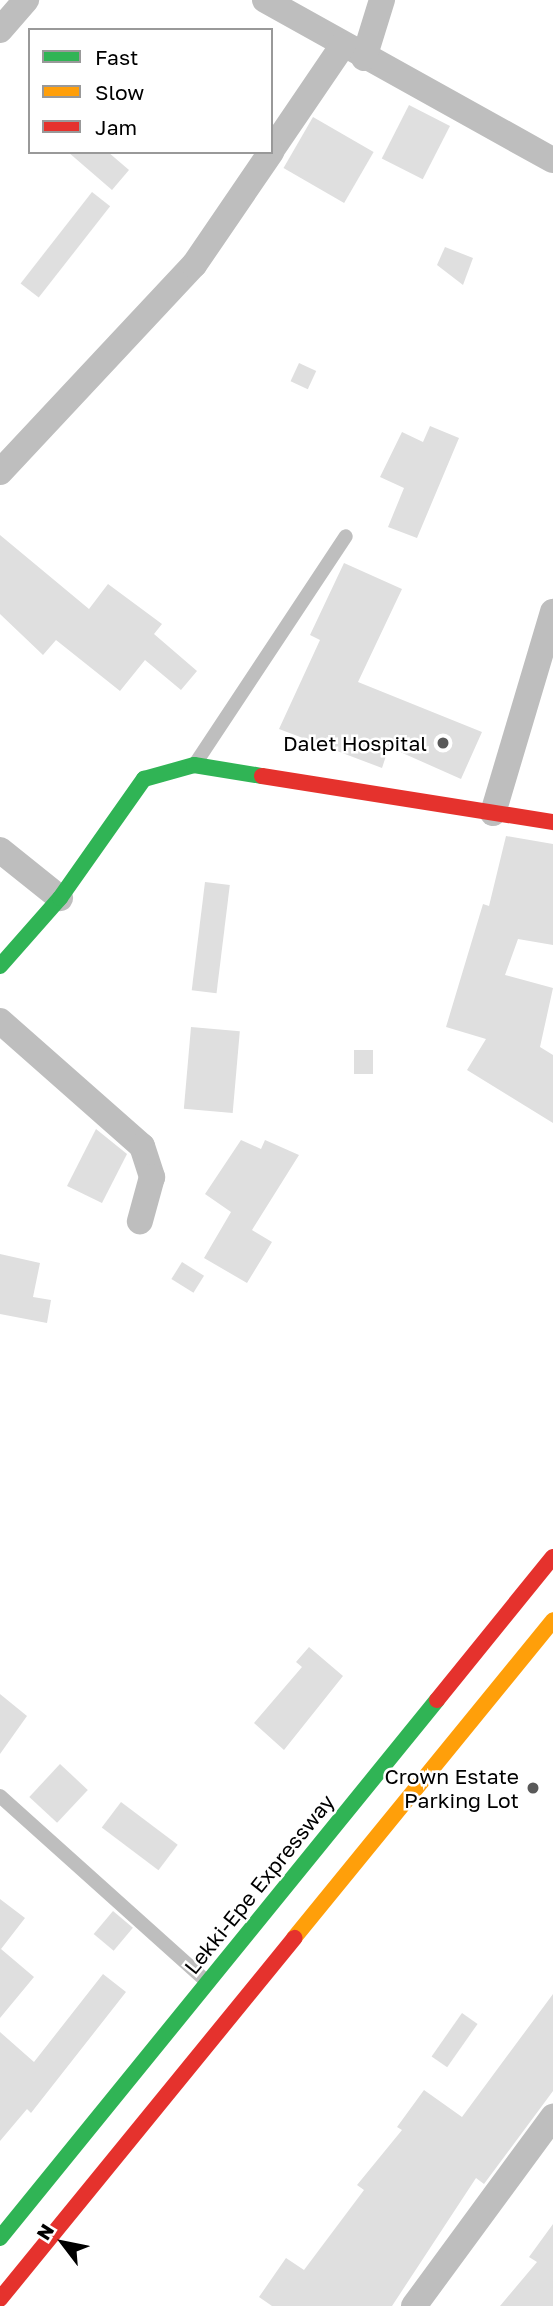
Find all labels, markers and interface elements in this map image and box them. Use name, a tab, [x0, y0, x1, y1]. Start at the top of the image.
legend	[28, 28, 273, 154]
text: Fast	[95, 44, 138, 70]
text: Slow	[95, 79, 144, 105]
text: Jam	[95, 114, 137, 140]
place label: Dalet Hospital	[283, 730, 427, 756]
marker: Dalet Hospital	[433, 733, 453, 753]
place label: Crown Estate Parking Lot	[385, 1763, 519, 1813]
marker: Crown Estate Parking Lot	[525, 1780, 541, 1796]
street label: Lekki-Epe Expressway	[179, 1789, 339, 1979]
north arrow	[28, 2208, 98, 2278]
text: N	[31, 2219, 58, 2244]

